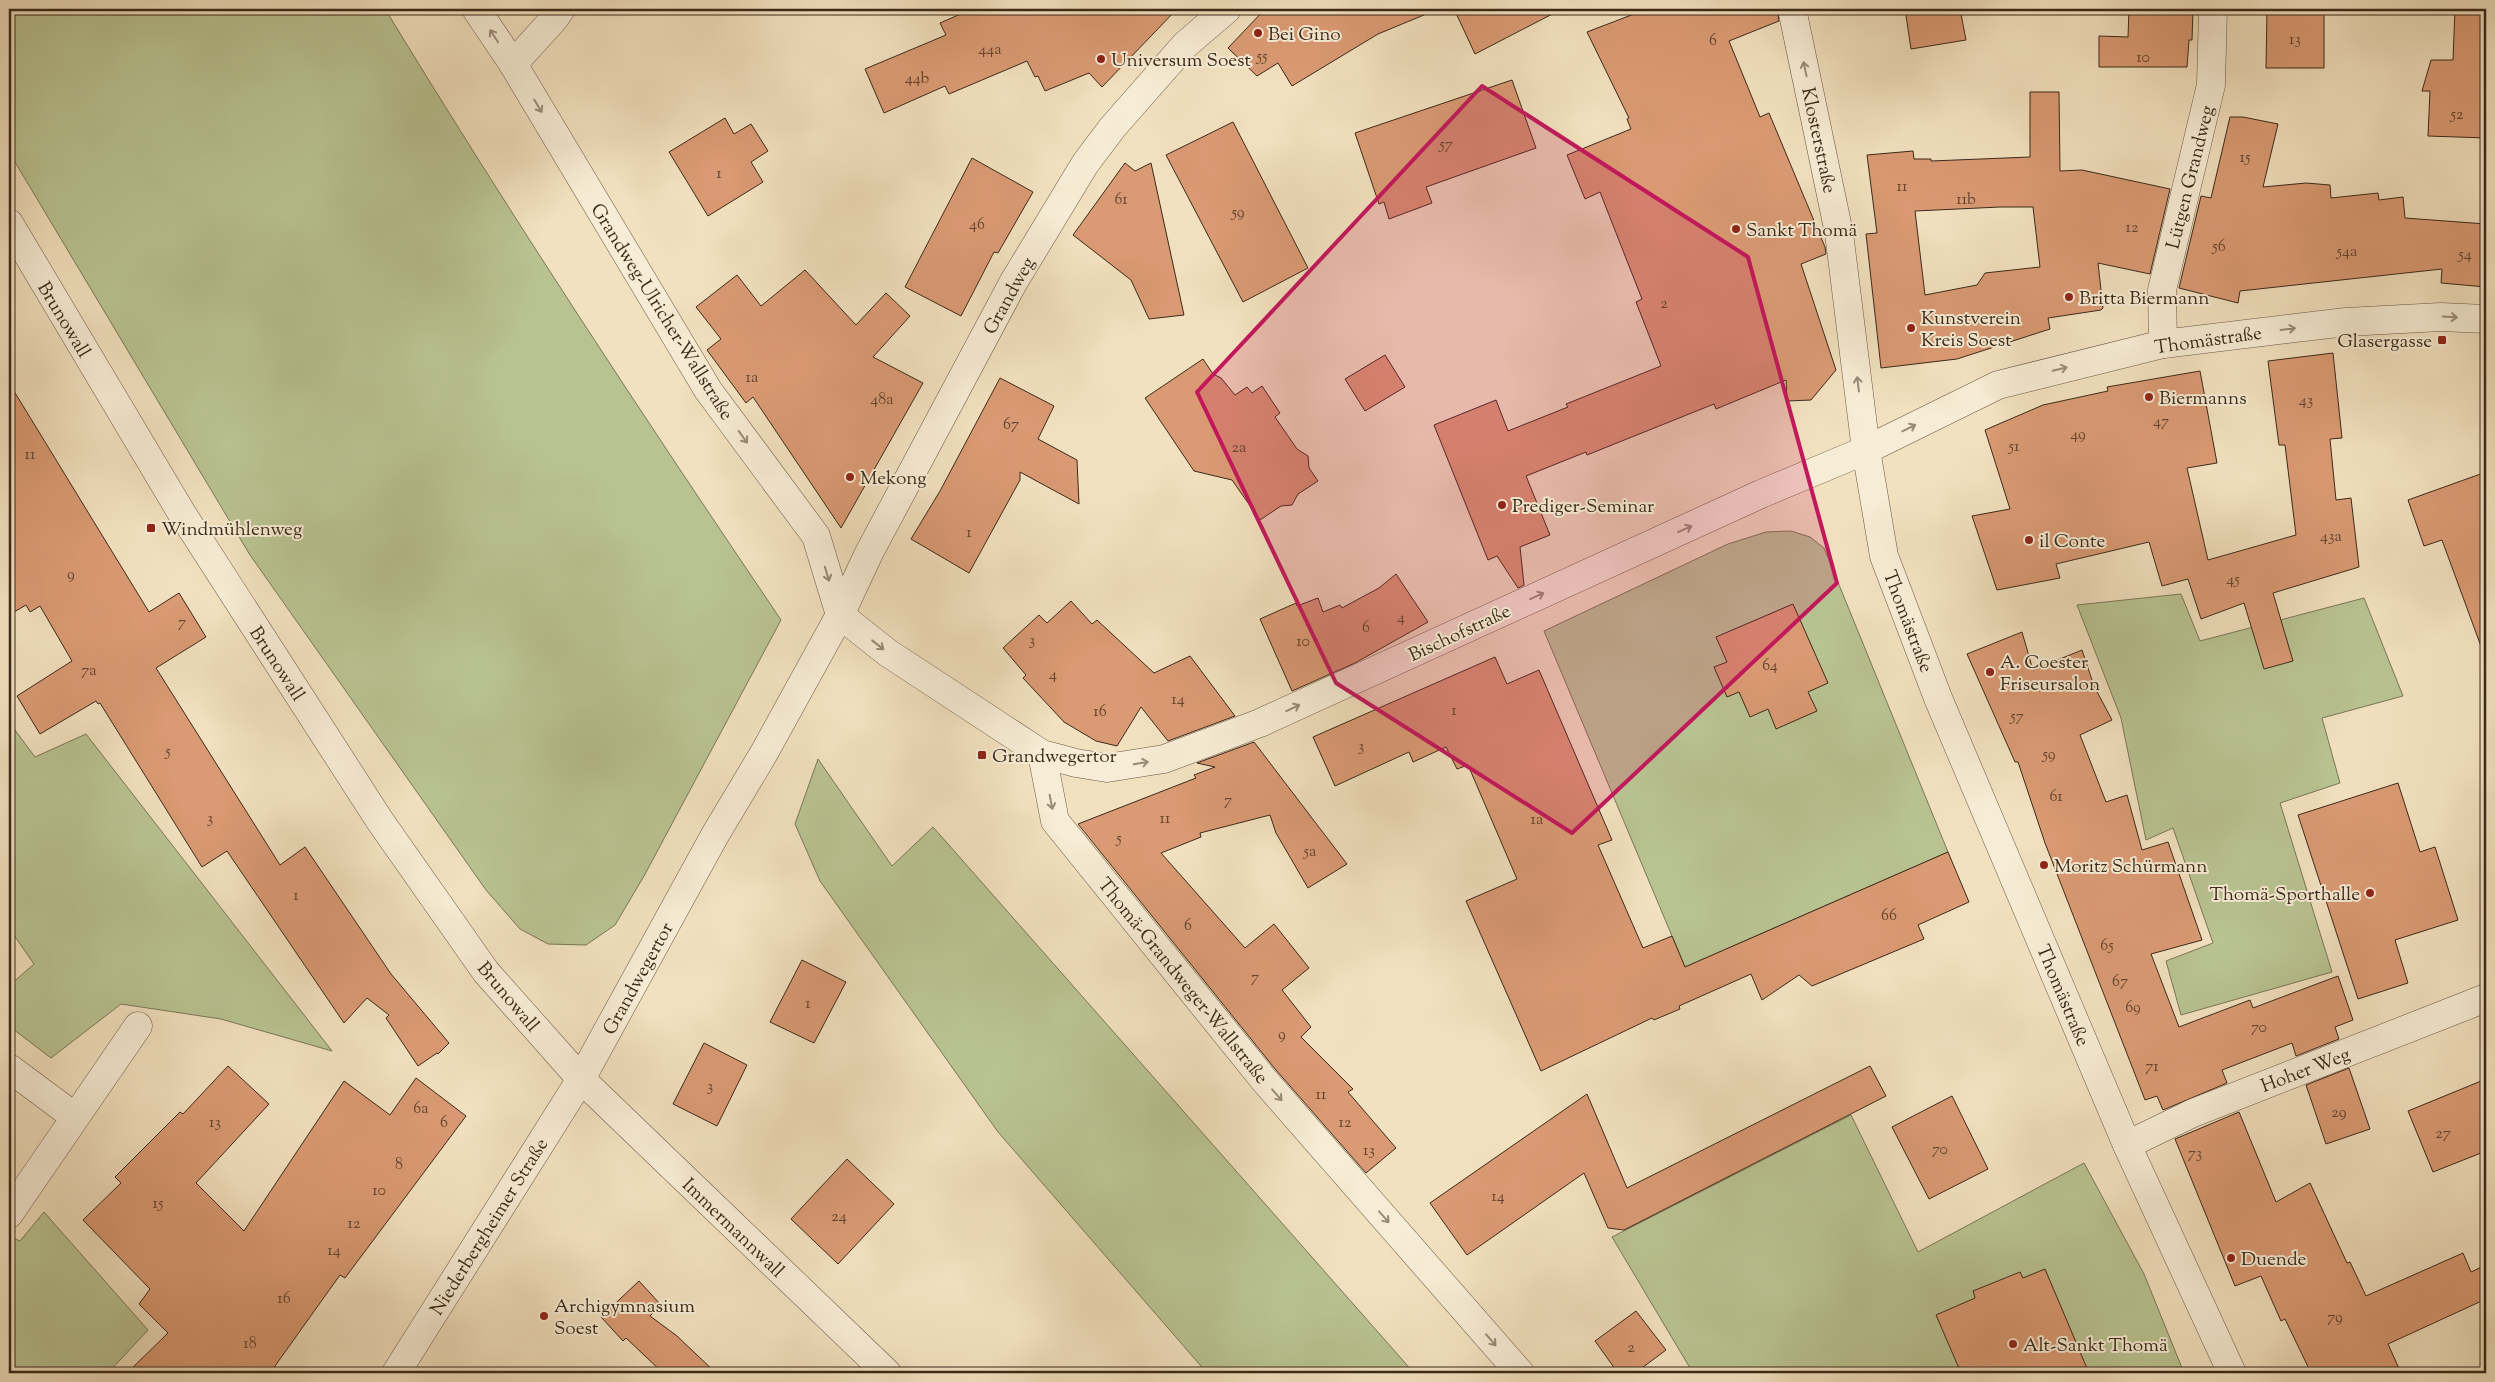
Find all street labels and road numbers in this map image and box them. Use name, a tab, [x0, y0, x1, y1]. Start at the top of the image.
street label: Klosterstraße	[1793, 85, 1842, 196]
street label: Lütgen Grandweg	[2161, 103, 2222, 252]
street label: Grandweg-Ulricher-Wallstraße	[583, 199, 739, 426]
street label: Grandweg	[978, 253, 1043, 340]
street label: Brunowall	[30, 277, 96, 363]
street label: Thomästraße	[2153, 321, 2264, 362]
street label: Thomästraße	[1875, 567, 1939, 677]
street label: Bischofstraße	[1405, 599, 1516, 670]
street label: Brunowall	[242, 622, 310, 707]
street label: Thomä-Grandweger-Wallstraße	[1090, 873, 1274, 1091]
street label: Grandwegertor	[597, 918, 681, 1040]
street label: Thomästraße	[2028, 941, 2095, 1051]
street label: Brunowall	[470, 957, 545, 1039]
street label: Hoher Weg	[2257, 1042, 2354, 1101]
street label: Niederbergheimer Straße	[424, 1133, 556, 1321]
street label: Immermannwall	[675, 1173, 790, 1285]

